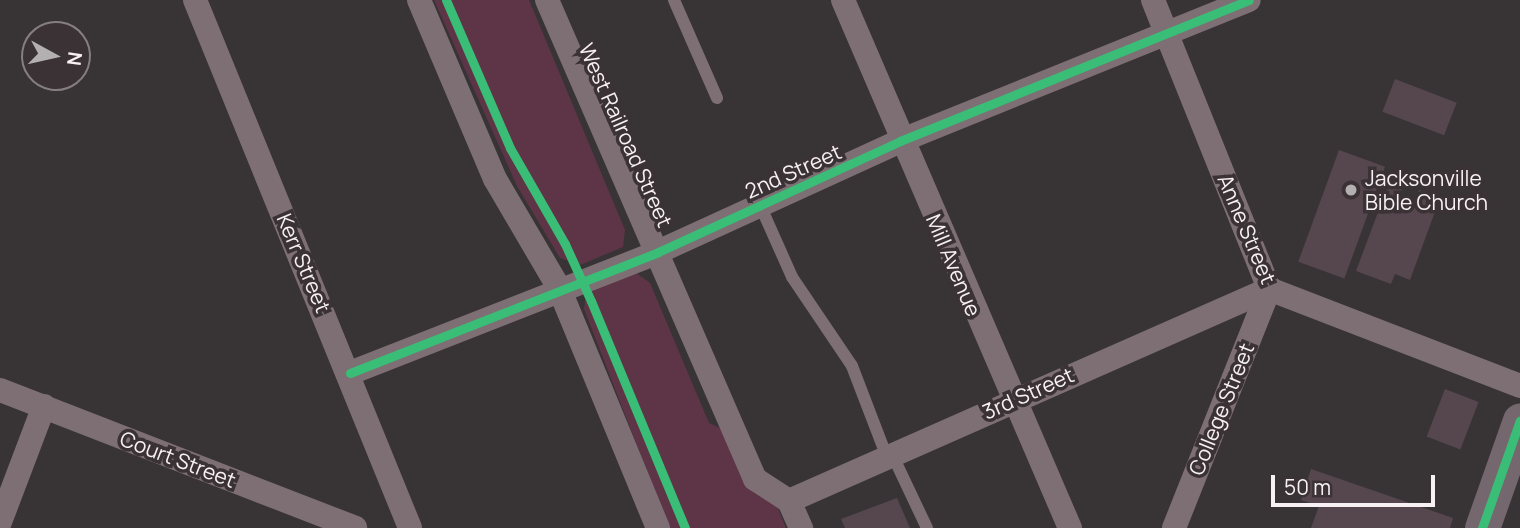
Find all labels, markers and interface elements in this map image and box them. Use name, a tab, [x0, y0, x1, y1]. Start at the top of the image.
north arrow	[21, 21, 91, 91]
street label: West Railroad Street	[574, 39, 678, 231]
text: N	[61, 50, 89, 67]
street label: 2nd Street	[741, 139, 845, 203]
place label: Jacksonville Bible Church	[1365, 165, 1488, 215]
street label: Anne Street	[1213, 171, 1281, 287]
marker: Jacksonville Bible Church	[1343, 182, 1359, 198]
street label: Kerr Street	[272, 210, 336, 316]
street label: Mill Avenue	[921, 210, 987, 320]
street label: College Street	[1183, 339, 1259, 479]
street label: 3rd Street	[978, 362, 1078, 424]
street label: Court Street	[117, 425, 239, 493]
scale bar	[1275, 462, 1440, 506]
text: 50 m	[1284, 473, 1331, 501]

